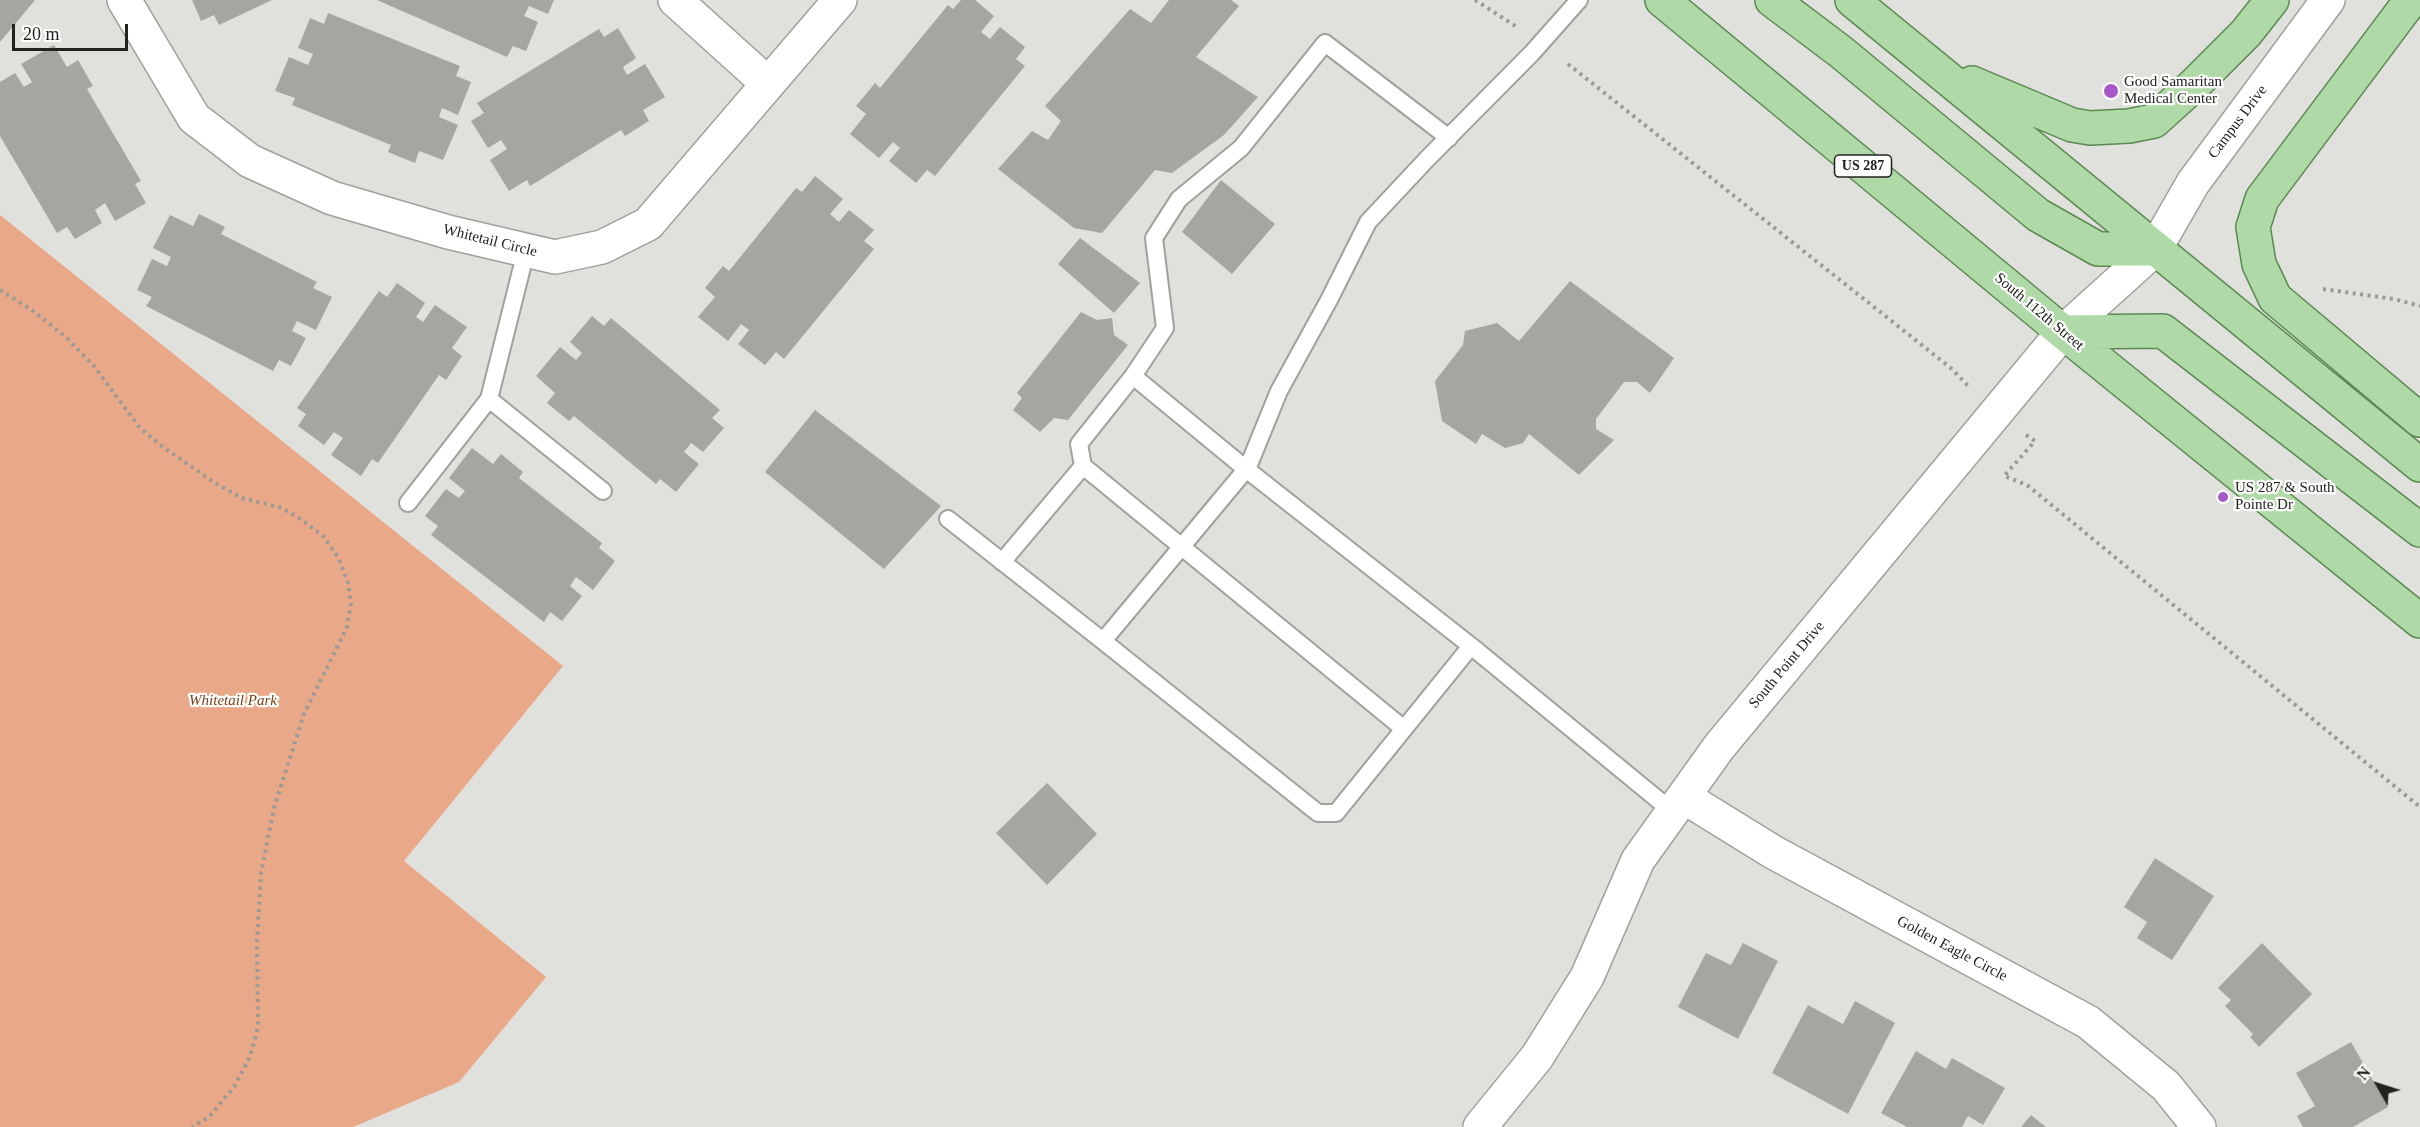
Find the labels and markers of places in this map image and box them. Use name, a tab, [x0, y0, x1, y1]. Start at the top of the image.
place label: Good Samaritan Medical Center	[2124, 73, 2222, 108]
marker: Good Samaritan Medical Center	[2102, 82, 2120, 100]
place label: US 287 & South Pointe Dr	[2235, 479, 2335, 514]
marker: US 287 & South Pointe Dr	[2216, 490, 2230, 504]

